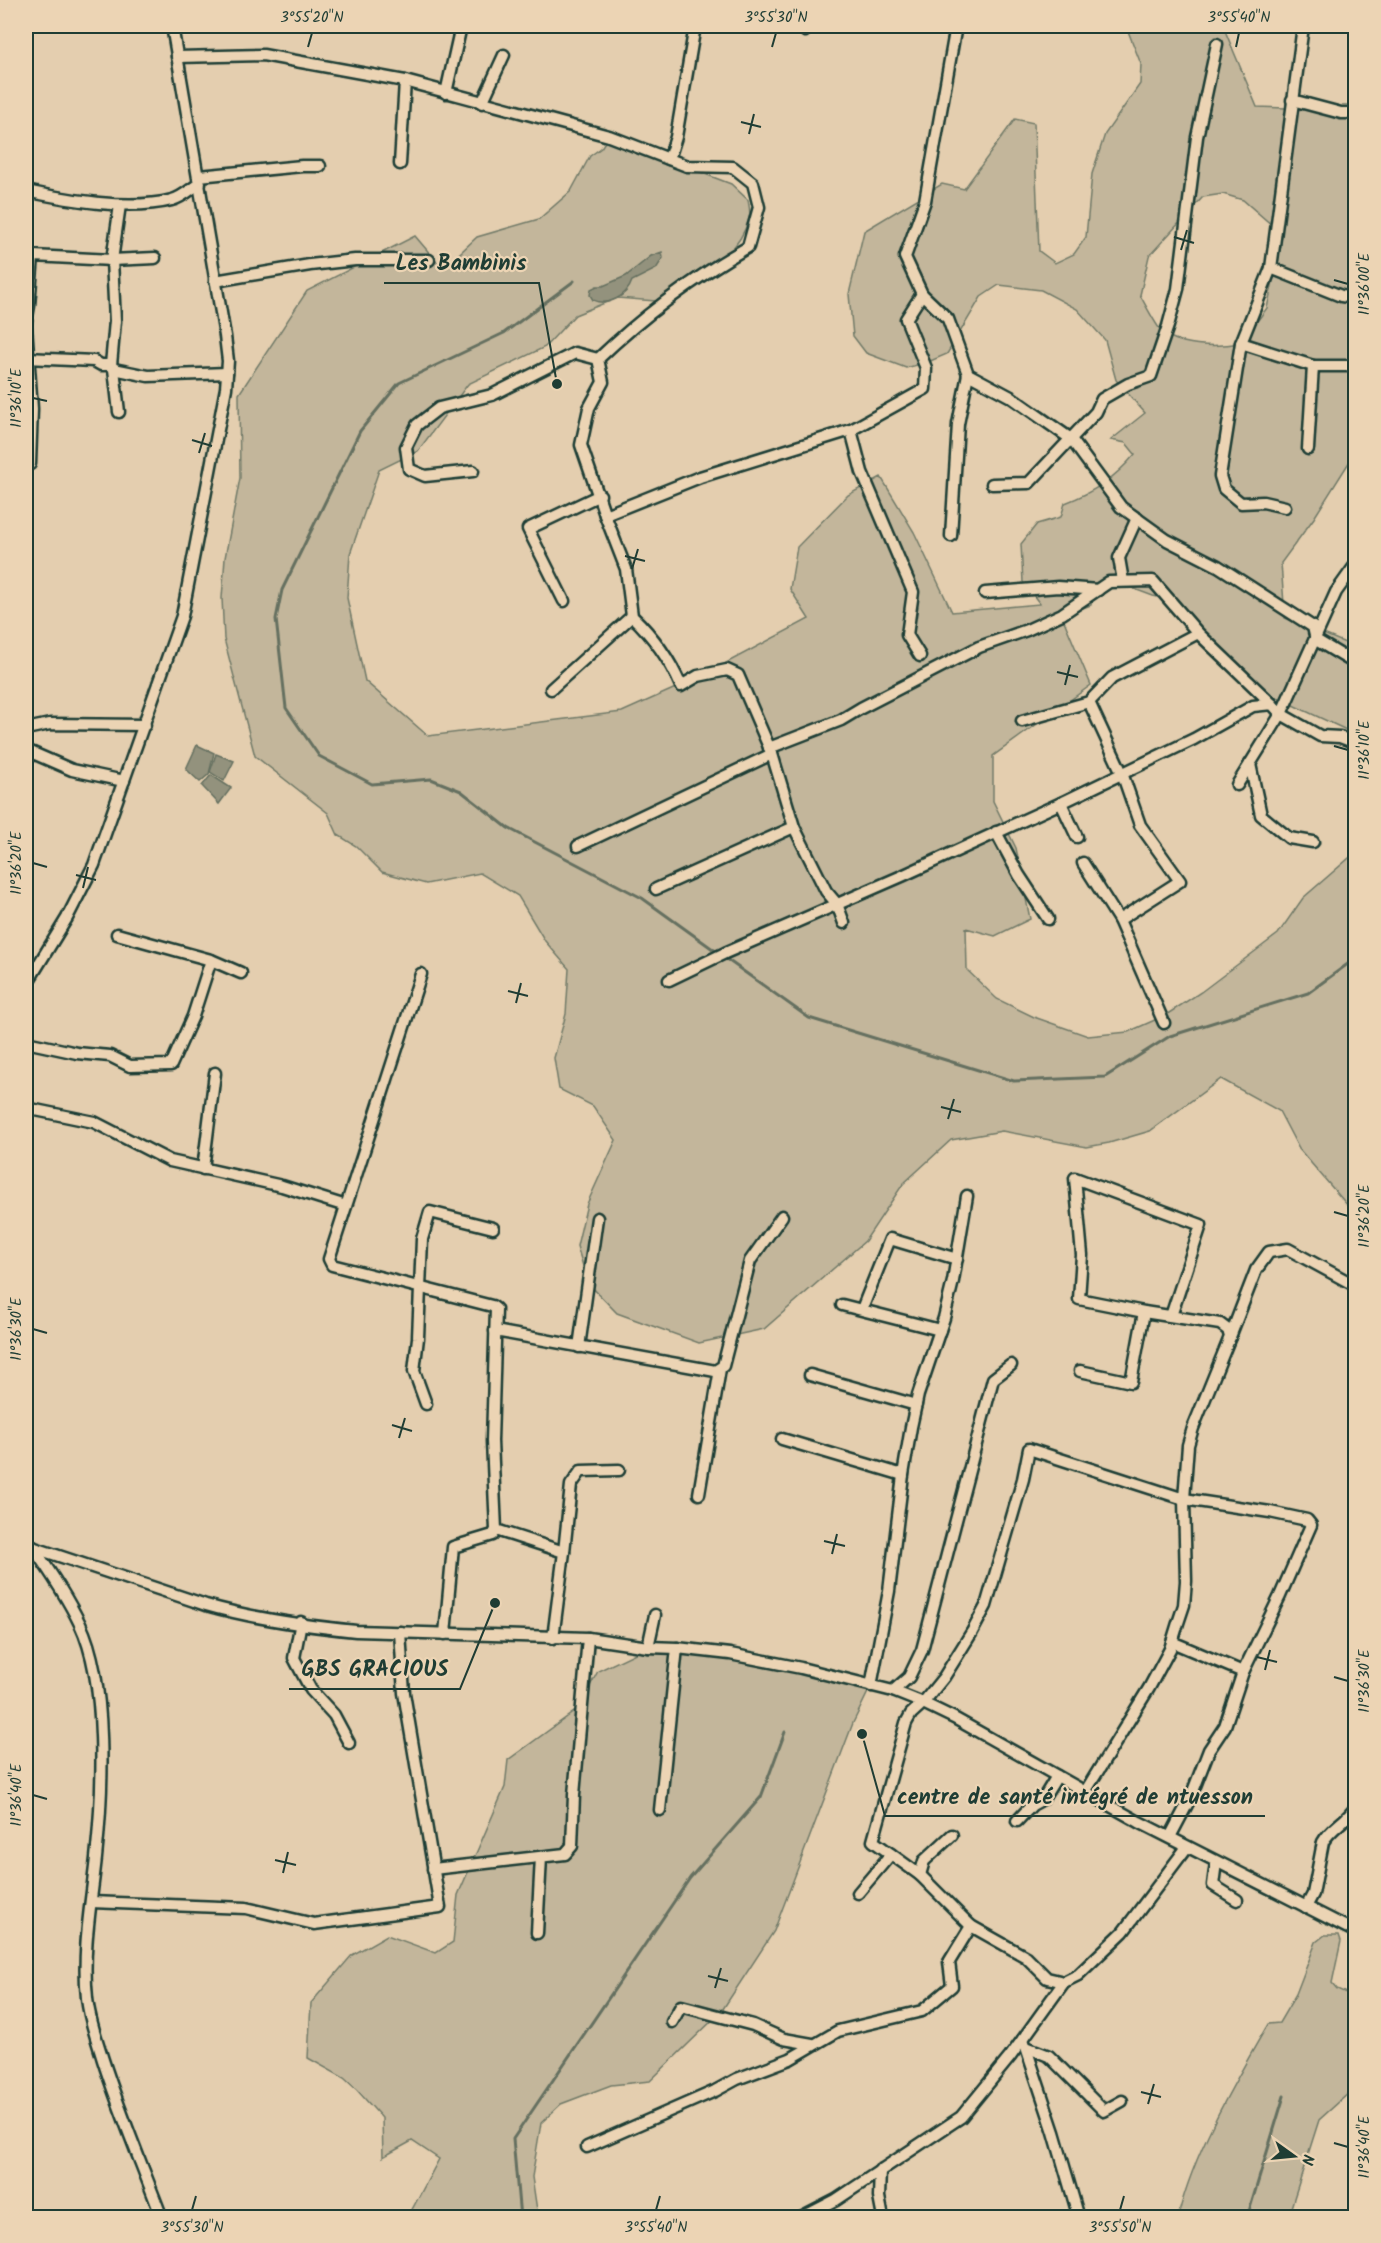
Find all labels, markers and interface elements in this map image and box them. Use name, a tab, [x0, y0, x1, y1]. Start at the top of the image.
text: 3°55'20"N	[280, 6, 344, 30]
text: 3°55'30"N	[744, 6, 808, 30]
text: 3°55'40"N	[1208, 6, 1270, 30]
callout: Les Bambinis	[384, 243, 539, 283]
text: Les Bambinis	[396, 247, 527, 282]
text: 11°36'00"E	[1353, 252, 1377, 315]
text: 11°36'10"E	[5, 367, 29, 428]
text: 11°36'10"E	[1353, 719, 1377, 780]
text: 11°36'20"E	[5, 830, 29, 895]
text: 11°36'20"E	[1353, 1183, 1377, 1248]
text: 11°36'30"E	[5, 1296, 29, 1361]
text: 11°36'30"E	[1353, 1648, 1377, 1713]
callout: GBS GRACIOUS	[289, 1649, 460, 1689]
text: GBS GRACIOUS	[302, 1653, 449, 1688]
text: 11°36'40"E	[5, 1762, 29, 1827]
callout: centre de santé intégré de ntuesson	[885, 1776, 1265, 1816]
text: centre de santé intégré de ntuesson	[897, 1781, 1253, 1816]
text: 11°36'40"E	[1353, 2114, 1377, 2179]
north arrow	[1264, 2126, 1324, 2186]
text: N	[1294, 2151, 1320, 2168]
text: 3°55'30"N	[160, 2216, 224, 2240]
text: 3°55'40"N	[625, 2216, 687, 2240]
text: 3°55'50"N	[1089, 2216, 1151, 2240]

